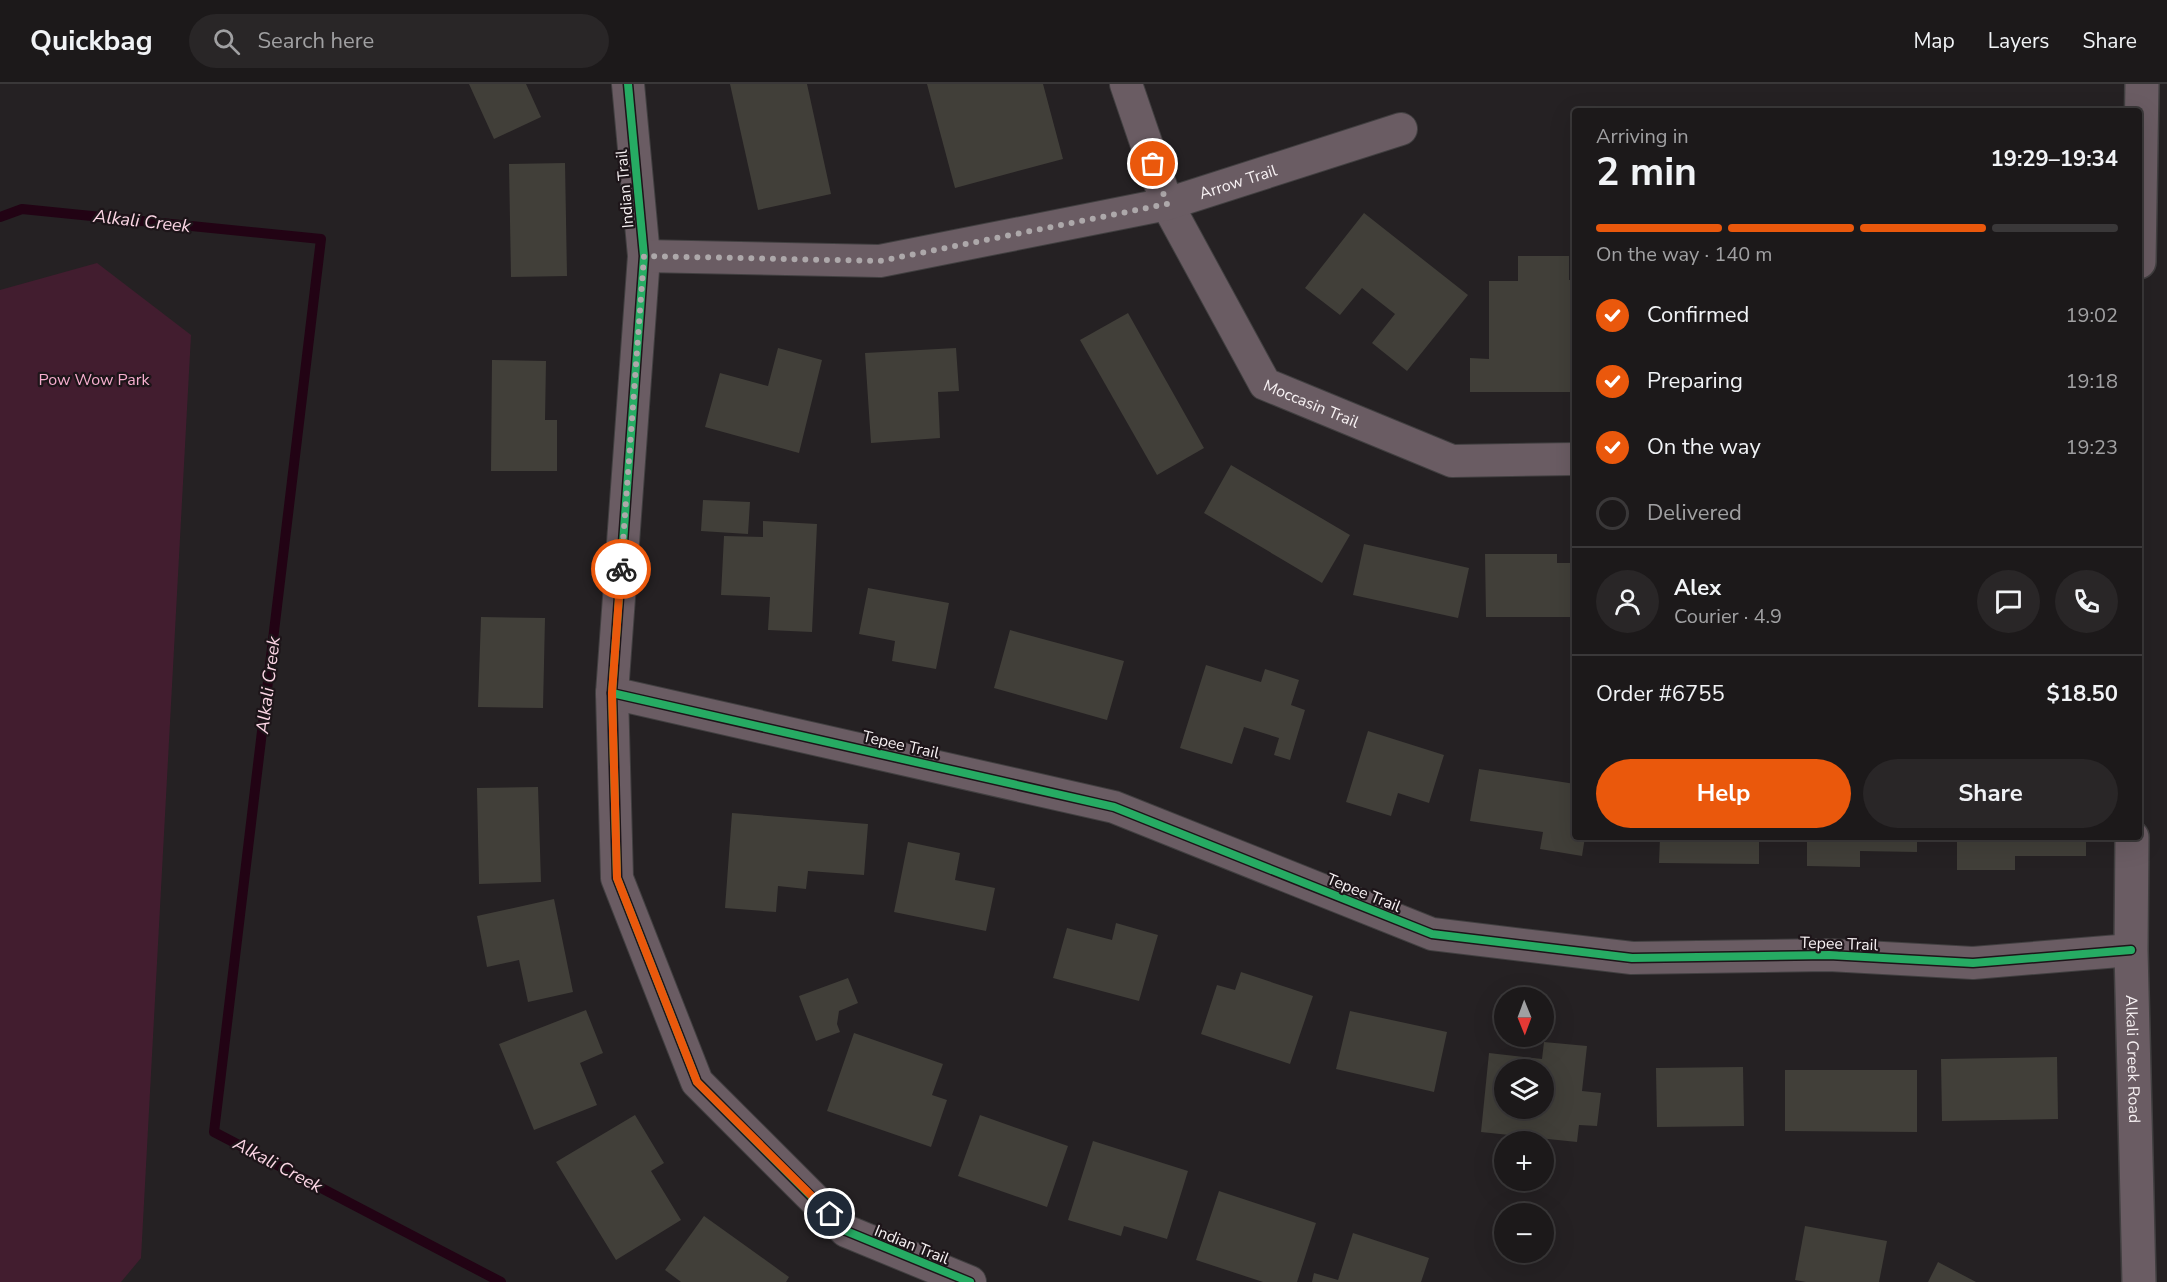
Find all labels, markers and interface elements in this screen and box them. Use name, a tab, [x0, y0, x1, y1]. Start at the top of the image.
search box	[189, 14, 609, 68]
text: Quickbag	[30, 22, 153, 60]
icon: search	[210, 25, 243, 58]
text: Search here	[258, 26, 374, 56]
text: Map	[1913, 27, 1955, 55]
text: Layers	[1988, 27, 2049, 55]
text: Share	[2082, 27, 2137, 55]
text: Arriving in	[1596, 123, 1689, 150]
pin	[1127, 138, 1178, 189]
text: 19:29–19:34	[1990, 144, 2118, 174]
text: 2 min	[1596, 146, 1697, 199]
icon: bag	[1136, 147, 1169, 180]
street label: Indian Trail	[611, 148, 639, 229]
street label: Arrow Trail	[1196, 159, 1280, 205]
water label: Alkali Creek	[91, 204, 193, 238]
text: On the way · 140 m	[1596, 241, 1772, 268]
icon: check	[1596, 299, 1629, 332]
text: Confirmed	[1647, 300, 1749, 330]
text: 19:02	[2065, 302, 2118, 329]
icon: check	[1596, 365, 1629, 398]
text: Preparing	[1647, 366, 1743, 396]
text: 19:18	[2065, 368, 2118, 395]
park label: Pow Wow Park	[38, 369, 151, 391]
street label: Moccasin Trail	[1260, 375, 1362, 434]
icon: check	[1596, 431, 1629, 464]
text: On the way	[1647, 432, 1761, 462]
text: 19:23	[2065, 434, 2118, 461]
text: Delivered	[1647, 498, 1742, 528]
courier	[591, 539, 651, 599]
icon: bike	[605, 553, 638, 586]
button: person	[1596, 570, 1659, 633]
button: chat	[1977, 570, 2040, 633]
button: phone	[2055, 570, 2118, 633]
text: Alex	[1674, 573, 1721, 603]
text: Courier · 4.9	[1674, 603, 1782, 630]
water label: Alkali Creek	[250, 634, 286, 736]
text: Order #6755	[1596, 679, 1725, 709]
text: $18.50	[2047, 679, 2118, 709]
street label: Tepee Trail	[860, 725, 942, 765]
button: Help	[1596, 759, 1851, 828]
button: Share	[1863, 759, 2118, 828]
street label: Tepee Trail	[1323, 868, 1404, 918]
street label: Tepee Trail	[1799, 932, 1879, 956]
north arrow	[1494, 987, 1554, 1047]
map controls	[1494, 987, 1554, 1263]
street label: Alkali Creek Road	[2120, 995, 2145, 1123]
button: layers	[1494, 1059, 1554, 1119]
water label: Alkali Creek	[228, 1131, 328, 1199]
button: +	[1494, 1131, 1554, 1191]
pin	[804, 1188, 855, 1239]
icon: home	[813, 1197, 846, 1230]
button: −	[1494, 1203, 1554, 1263]
street label: Indian Trail	[871, 1220, 953, 1270]

